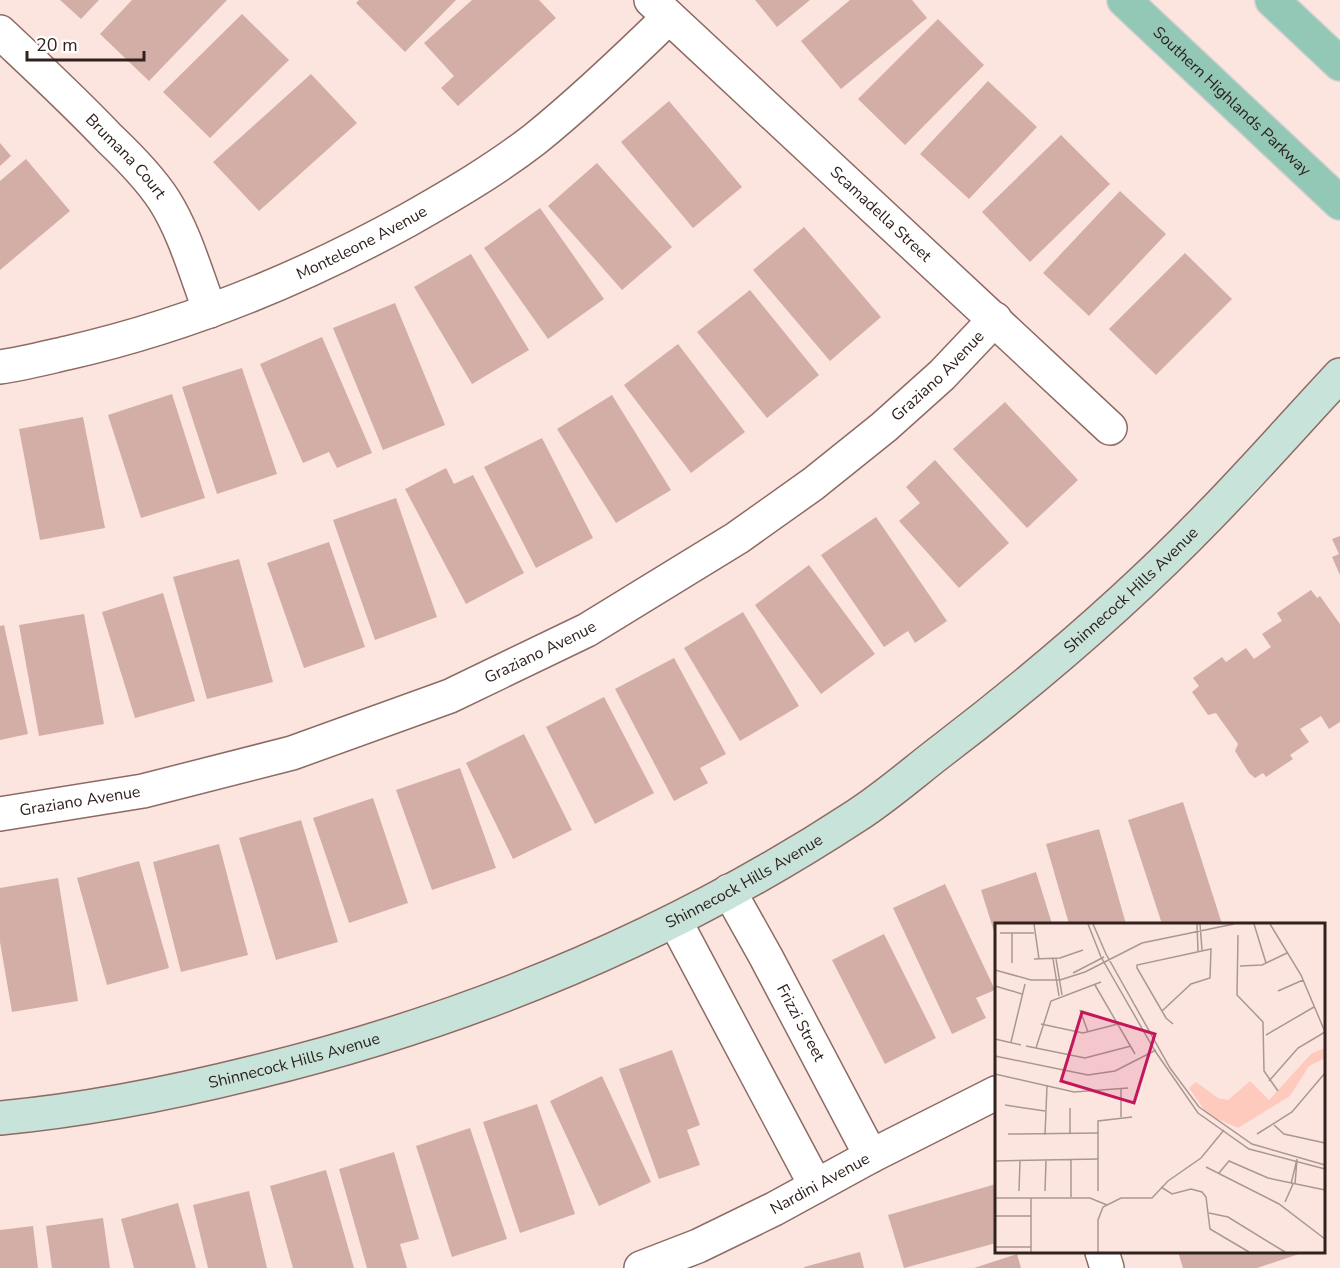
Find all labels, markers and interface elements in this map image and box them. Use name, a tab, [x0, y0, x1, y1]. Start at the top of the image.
street label: Southern Highlands Parkway	[1148, 22, 1316, 182]
scale bar	[27, 24, 144, 62]
text: 20 m	[36, 33, 78, 57]
street label: Brumana Court	[80, 109, 171, 204]
street label: Scamadella Street	[825, 161, 937, 267]
street label: Monteleone Avenue	[293, 200, 431, 285]
street label: Graziano Avenue	[886, 326, 989, 426]
street label: Shinnecock Hills Avenue	[1059, 522, 1203, 658]
street label: Graziano Avenue	[481, 616, 601, 689]
street label: Graziano Avenue	[18, 781, 142, 822]
street label: Shinnecock Hills Avenue	[662, 829, 827, 934]
inset map	[995, 923, 1325, 1253]
street label: Frizzi Street	[771, 980, 830, 1066]
street label: Shinnecock Hills Avenue	[206, 1027, 383, 1094]
street label: Nardini Avenue	[766, 1148, 874, 1220]

